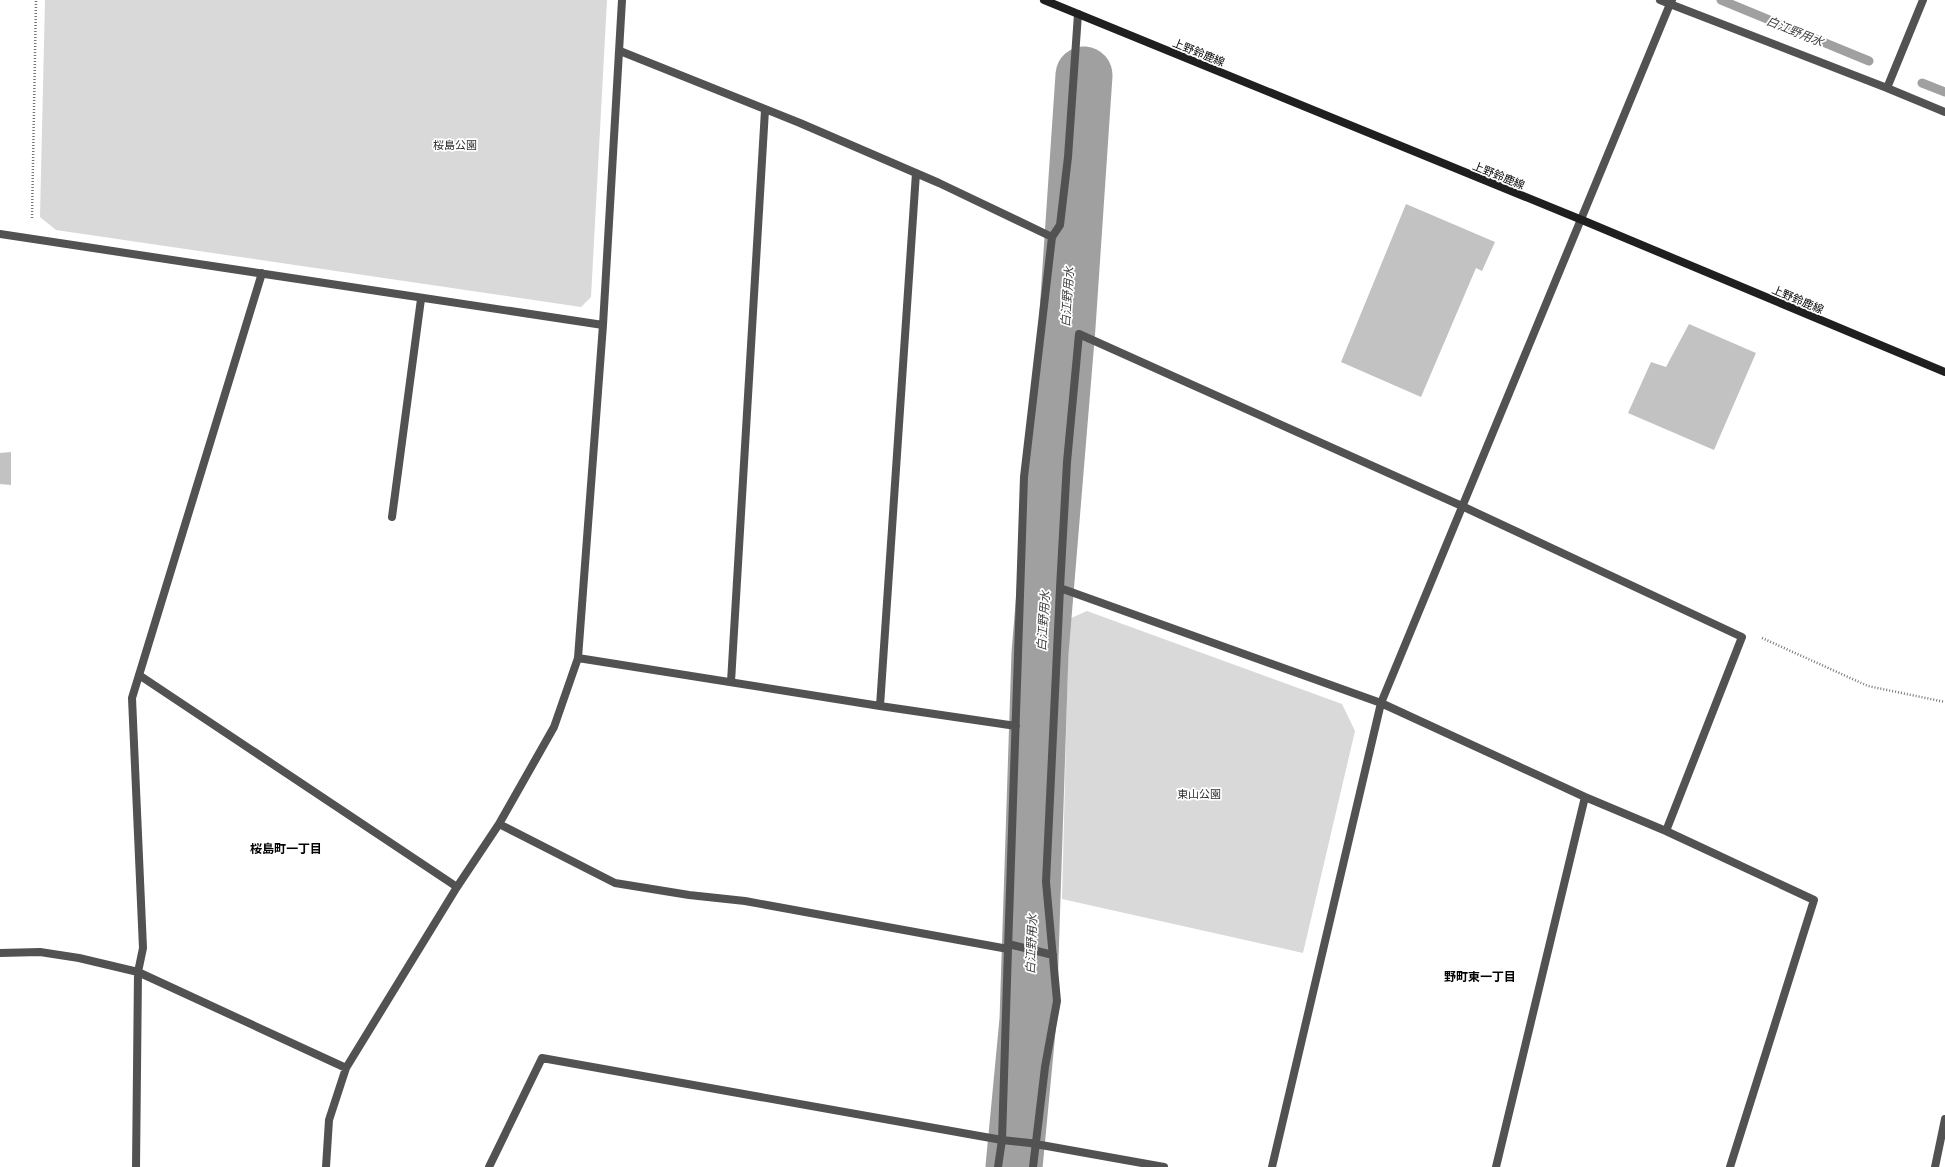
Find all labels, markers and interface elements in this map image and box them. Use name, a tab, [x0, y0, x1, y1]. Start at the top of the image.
water label: 白江野用水	[1764, 13, 1827, 50]
street label: 上野鈴鹿線	[1171, 36, 1227, 68]
park label: 桜島公園	[433, 138, 477, 151]
street label: 上野鈴鹿線	[1471, 159, 1527, 191]
water label: 白江野用水	[1057, 265, 1077, 327]
street label: 上野鈴鹿線	[1770, 282, 1826, 316]
water label: 白江野用水	[1033, 589, 1053, 651]
park label: 東山公園	[1177, 787, 1221, 800]
district label: 桜島町一丁目	[250, 841, 322, 856]
water label: 白江野用水	[1022, 912, 1040, 974]
district label: 野町東一丁目	[1444, 969, 1516, 984]

